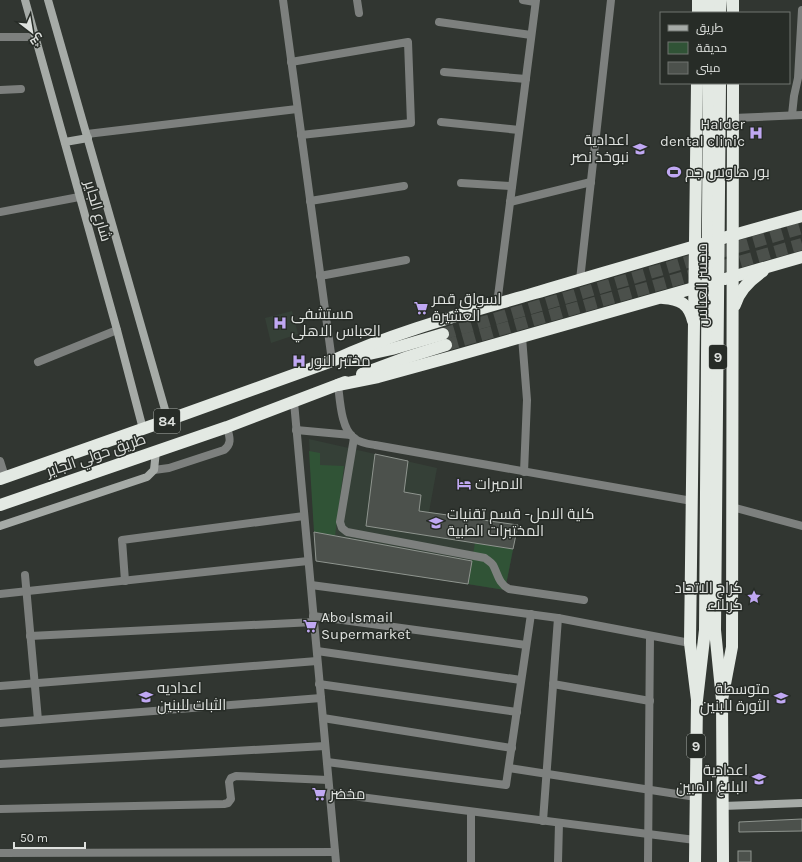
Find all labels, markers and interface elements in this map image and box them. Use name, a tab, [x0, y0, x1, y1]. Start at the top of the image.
north arrow	[12, 12, 52, 52]
legend	[660, 12, 790, 84]
text: طريق	[696, 21, 724, 35]
text: ش	[27, 31, 46, 49]
text: حديقة	[696, 41, 727, 55]
text: مبنى	[696, 61, 721, 75]
place label: Haider dental clinic	[660, 115, 746, 150]
hospital icon: Haider dental clinic	[748, 125, 764, 141]
place label: اعدادية نبوخذ نصر	[570, 131, 629, 166]
school or university icon: اعدادية نبوخذ نصر	[632, 141, 648, 157]
place label: بور هاوس جم	[685, 163, 770, 182]
sports icon: بور هاوس جم	[666, 164, 682, 180]
street label: شارع الجاير	[79, 177, 115, 244]
street label: مجسر العباس	[693, 243, 712, 327]
place label: اسواق قمر العشيرة	[431, 290, 501, 325]
supermarket icon: اسواق قمر العشيرة	[413, 300, 429, 316]
place label: مستشفى العباس الاهلي	[291, 305, 381, 343]
hospital icon: مستشفى العباس الاهلي	[272, 315, 288, 331]
road number: 9	[709, 345, 727, 369]
place label: مختبر النور	[309, 352, 371, 370]
hospital icon: مختبر النور	[291, 353, 307, 369]
road number: 84	[154, 409, 180, 433]
street label: طريق حولي الجاير	[43, 430, 149, 484]
place label: الاميرات	[475, 475, 523, 493]
hotel icon: الاميرات	[456, 476, 472, 492]
place label: كلية الامل- قسم تقنيات المختبرات الطبية	[447, 505, 594, 540]
school or university icon: كلية الامل- قسم تقنيات المختبرات الطبية	[428, 515, 444, 531]
place label: كراج الاتحاد كربلاء	[674, 579, 743, 614]
place icon: كراج الاتحاد كربلاء	[746, 589, 762, 605]
place label: Abo Ismail Supermarket	[321, 608, 411, 643]
supermarket icon: Abo Ismail Supermarket	[302, 618, 318, 634]
place label: اعداديه الثبات للبنين	[157, 679, 226, 715]
place label: متوسطة الثورة للبنين	[700, 680, 770, 716]
school or university icon: اعداديه الثبات للبنين	[138, 689, 154, 705]
school or university icon: متوسطة الثورة للبنين	[773, 690, 789, 706]
road number: 9	[687, 734, 705, 758]
place label: اعدادية البلاغ المبين	[676, 761, 748, 798]
school or university icon: اعدادية البلاغ المبين	[751, 771, 767, 787]
place label: مخضر	[329, 785, 365, 803]
supermarket icon: مخضر	[311, 786, 327, 802]
scale bar	[14, 824, 85, 850]
text: 50 m	[20, 831, 48, 845]

